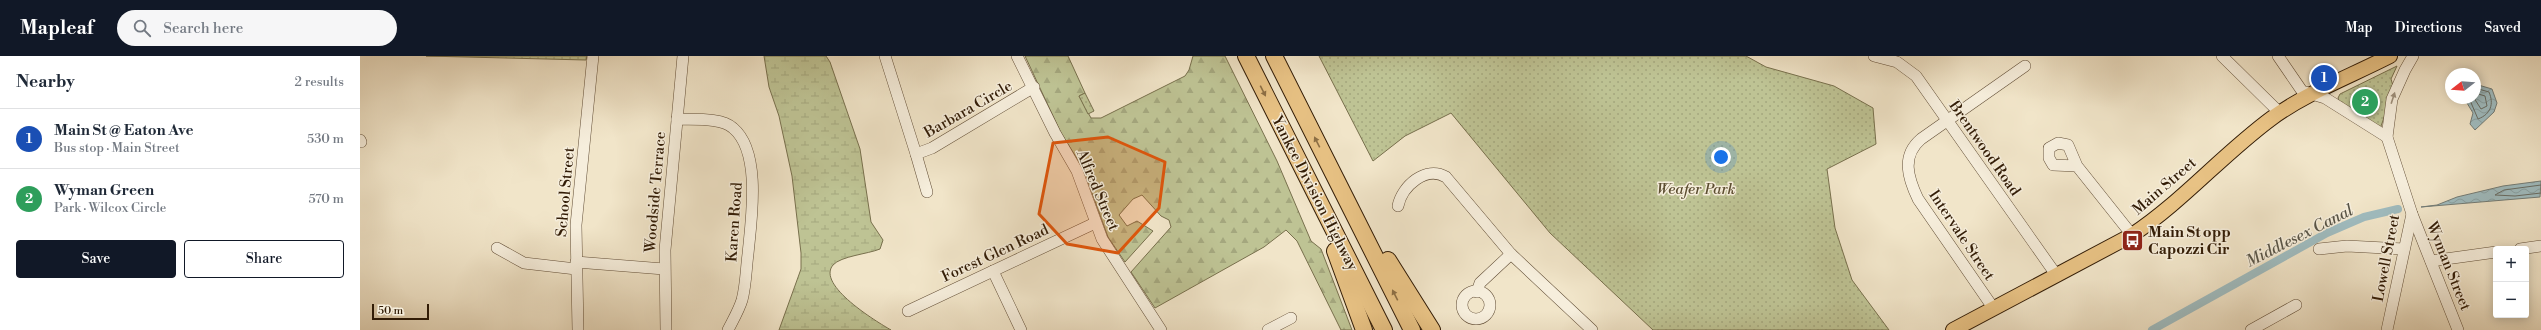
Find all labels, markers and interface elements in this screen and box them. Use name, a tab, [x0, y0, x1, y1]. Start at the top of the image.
search box	[117, 10, 397, 46]
text: Mapleaf	[20, 16, 93, 40]
icon: search	[131, 17, 153, 39]
text: Search here	[163, 19, 243, 38]
text: Map	[2345, 19, 2373, 37]
text: Directions	[2395, 19, 2462, 37]
text: Saved	[2484, 19, 2521, 37]
pin: 1	[2311, 63, 2337, 93]
north arrow	[2445, 68, 2481, 104]
text: Nearby	[16, 71, 75, 93]
text: 2 results	[295, 74, 344, 90]
street label: Barbara Circle	[920, 77, 1016, 143]
one-way arrow	[1260, 85, 1266, 97]
pin: 2	[2352, 87, 2378, 117]
one-way arrow	[2390, 92, 2396, 104]
street label: Brentwood Road	[1944, 96, 2025, 200]
street label: Yankee Division Highway	[1267, 112, 1362, 275]
text: Main St @ Eaton Ave	[54, 121, 194, 140]
text: 1	[26, 131, 32, 147]
text: 530 m	[307, 131, 344, 147]
street label: Woodside Terrace	[641, 131, 670, 254]
one-way arrow	[1314, 136, 1320, 147]
text: Bus stop · Main Street	[54, 140, 180, 156]
street label: School Street	[552, 146, 579, 238]
street label: Alfred Street	[1072, 146, 1123, 234]
your location	[1711, 147, 1731, 167]
street label: Main Street	[2128, 153, 2201, 219]
park label: Weafer Park	[1657, 180, 1735, 199]
text: Wyman Green	[54, 181, 154, 200]
street label: Karen Road	[722, 181, 747, 263]
street label: Intervale Street	[1924, 186, 1999, 285]
text: 2	[25, 191, 33, 207]
text: 570 m	[308, 191, 344, 207]
text: Park · Wilcox Circle	[54, 200, 166, 216]
water label: Middlesex Canal	[2242, 200, 2357, 272]
street label: Lowell Street	[2369, 212, 2404, 303]
street label: Wyman Street	[2422, 218, 2475, 314]
street label: Forest Glen Road	[939, 220, 1052, 287]
place label: Main St opp Capozzi Cir	[2148, 223, 2231, 259]
bus stop icon: Main St opp Capozzi Cir	[2120, 228, 2146, 254]
button: Save	[16, 240, 176, 278]
button: Share	[184, 240, 344, 278]
map controls	[2493, 246, 2529, 318]
button: +	[2493, 246, 2529, 282]
button: −	[2493, 282, 2529, 318]
one-way arrow	[1392, 289, 1398, 301]
scale bar	[372, 302, 429, 321]
text: 50 m	[378, 304, 403, 318]

